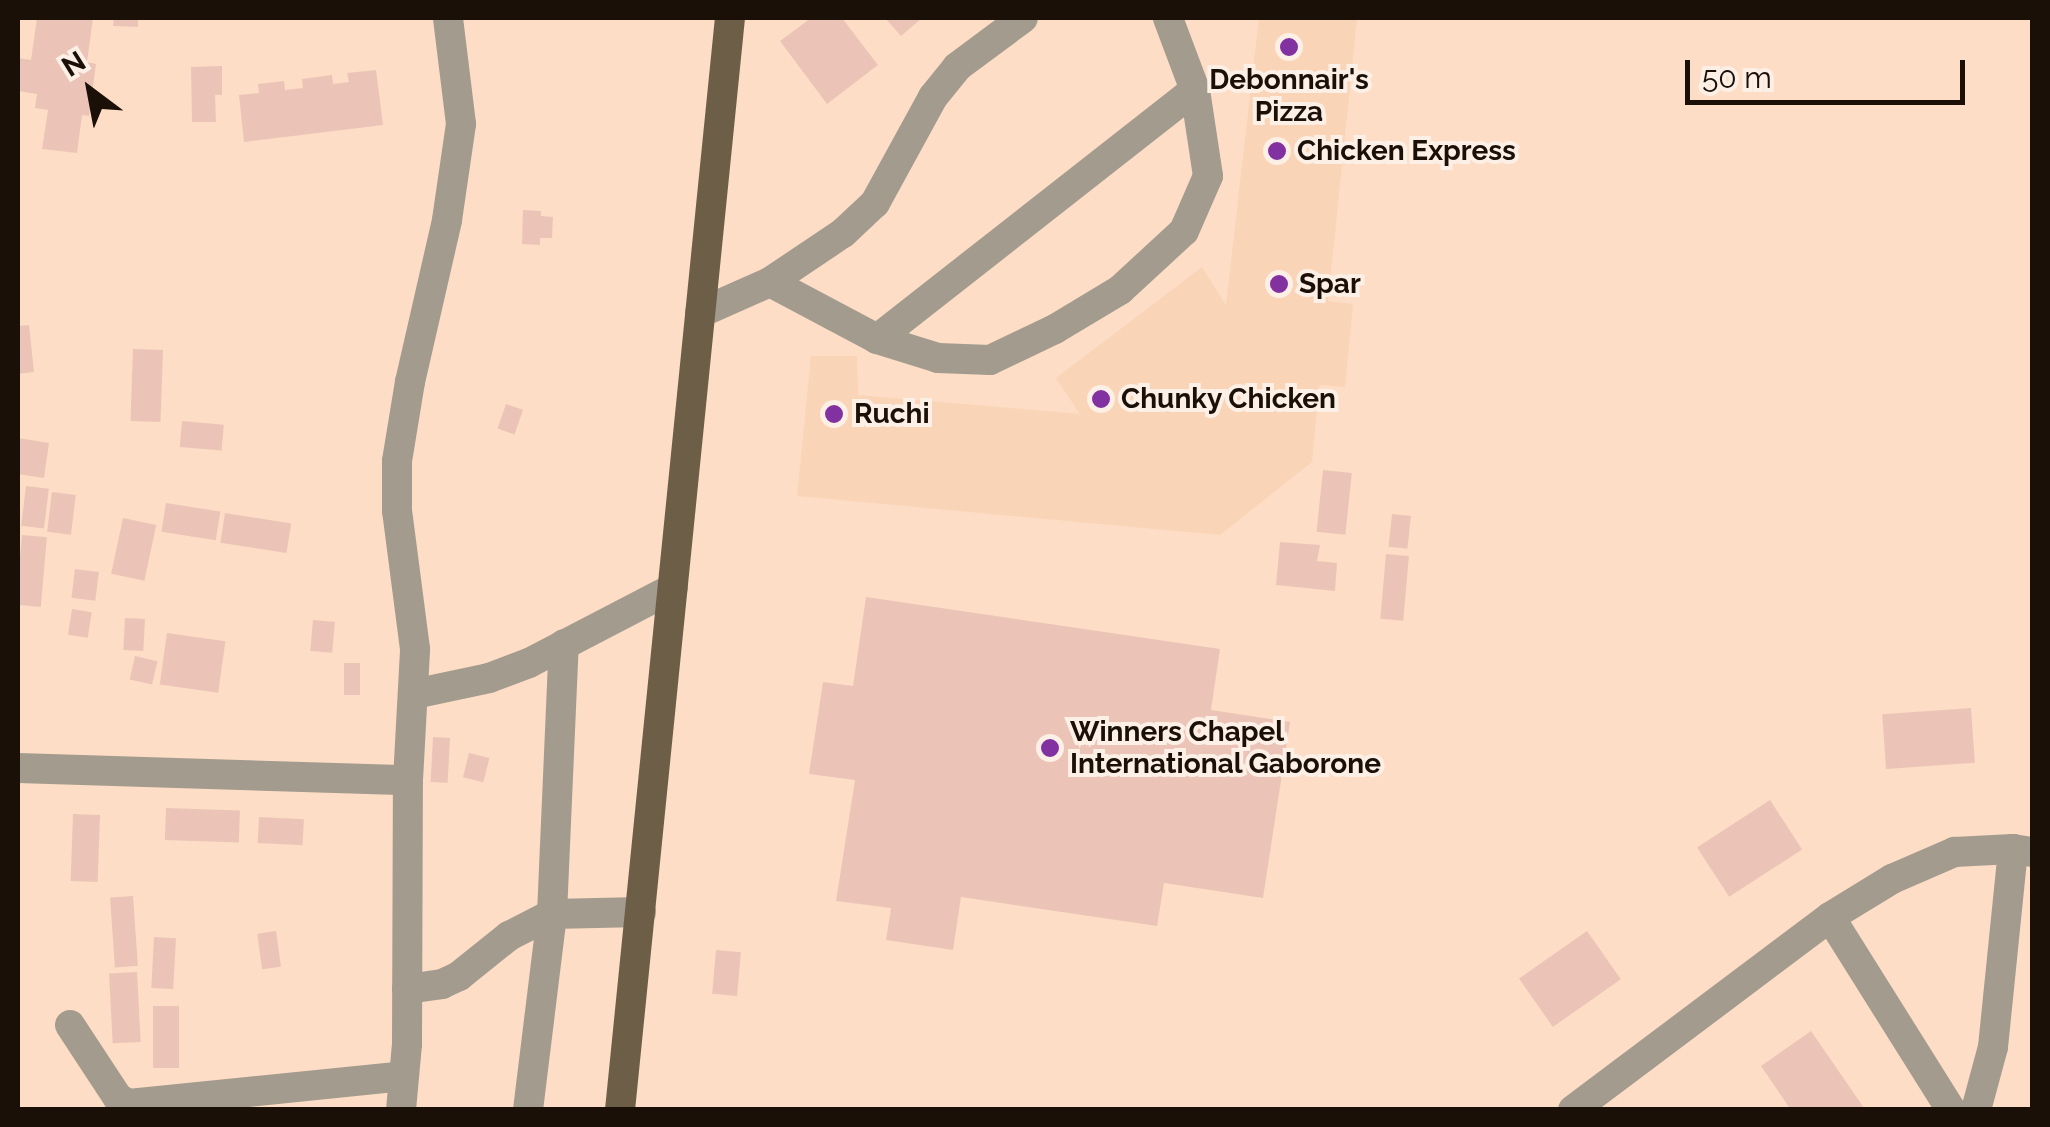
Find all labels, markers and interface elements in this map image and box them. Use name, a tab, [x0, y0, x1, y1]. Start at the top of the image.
marker: Debonnair's Pizza	[1278, 36, 1300, 58]
north arrow	[40, 40, 140, 140]
scale bar	[1690, 40, 1970, 102]
text: N	[56, 44, 92, 84]
text: 50 m	[1702, 60, 1772, 95]
place label: Debonnair's Pizza	[1209, 63, 1369, 129]
place label: Chicken Express	[1297, 134, 1516, 168]
marker: Chicken Express	[1266, 140, 1288, 162]
place label: Spar	[1299, 267, 1361, 301]
marker: Spar	[1268, 273, 1290, 295]
place label: Chunky Chicken	[1121, 382, 1337, 416]
marker: Chunky Chicken	[1090, 388, 1112, 410]
place label: Ruchi	[854, 397, 930, 431]
marker: Ruchi	[823, 403, 845, 425]
place label: Winners Chapel International Gaborone	[1070, 715, 1382, 781]
marker: Winners Chapel International Gaborone	[1039, 737, 1061, 759]

